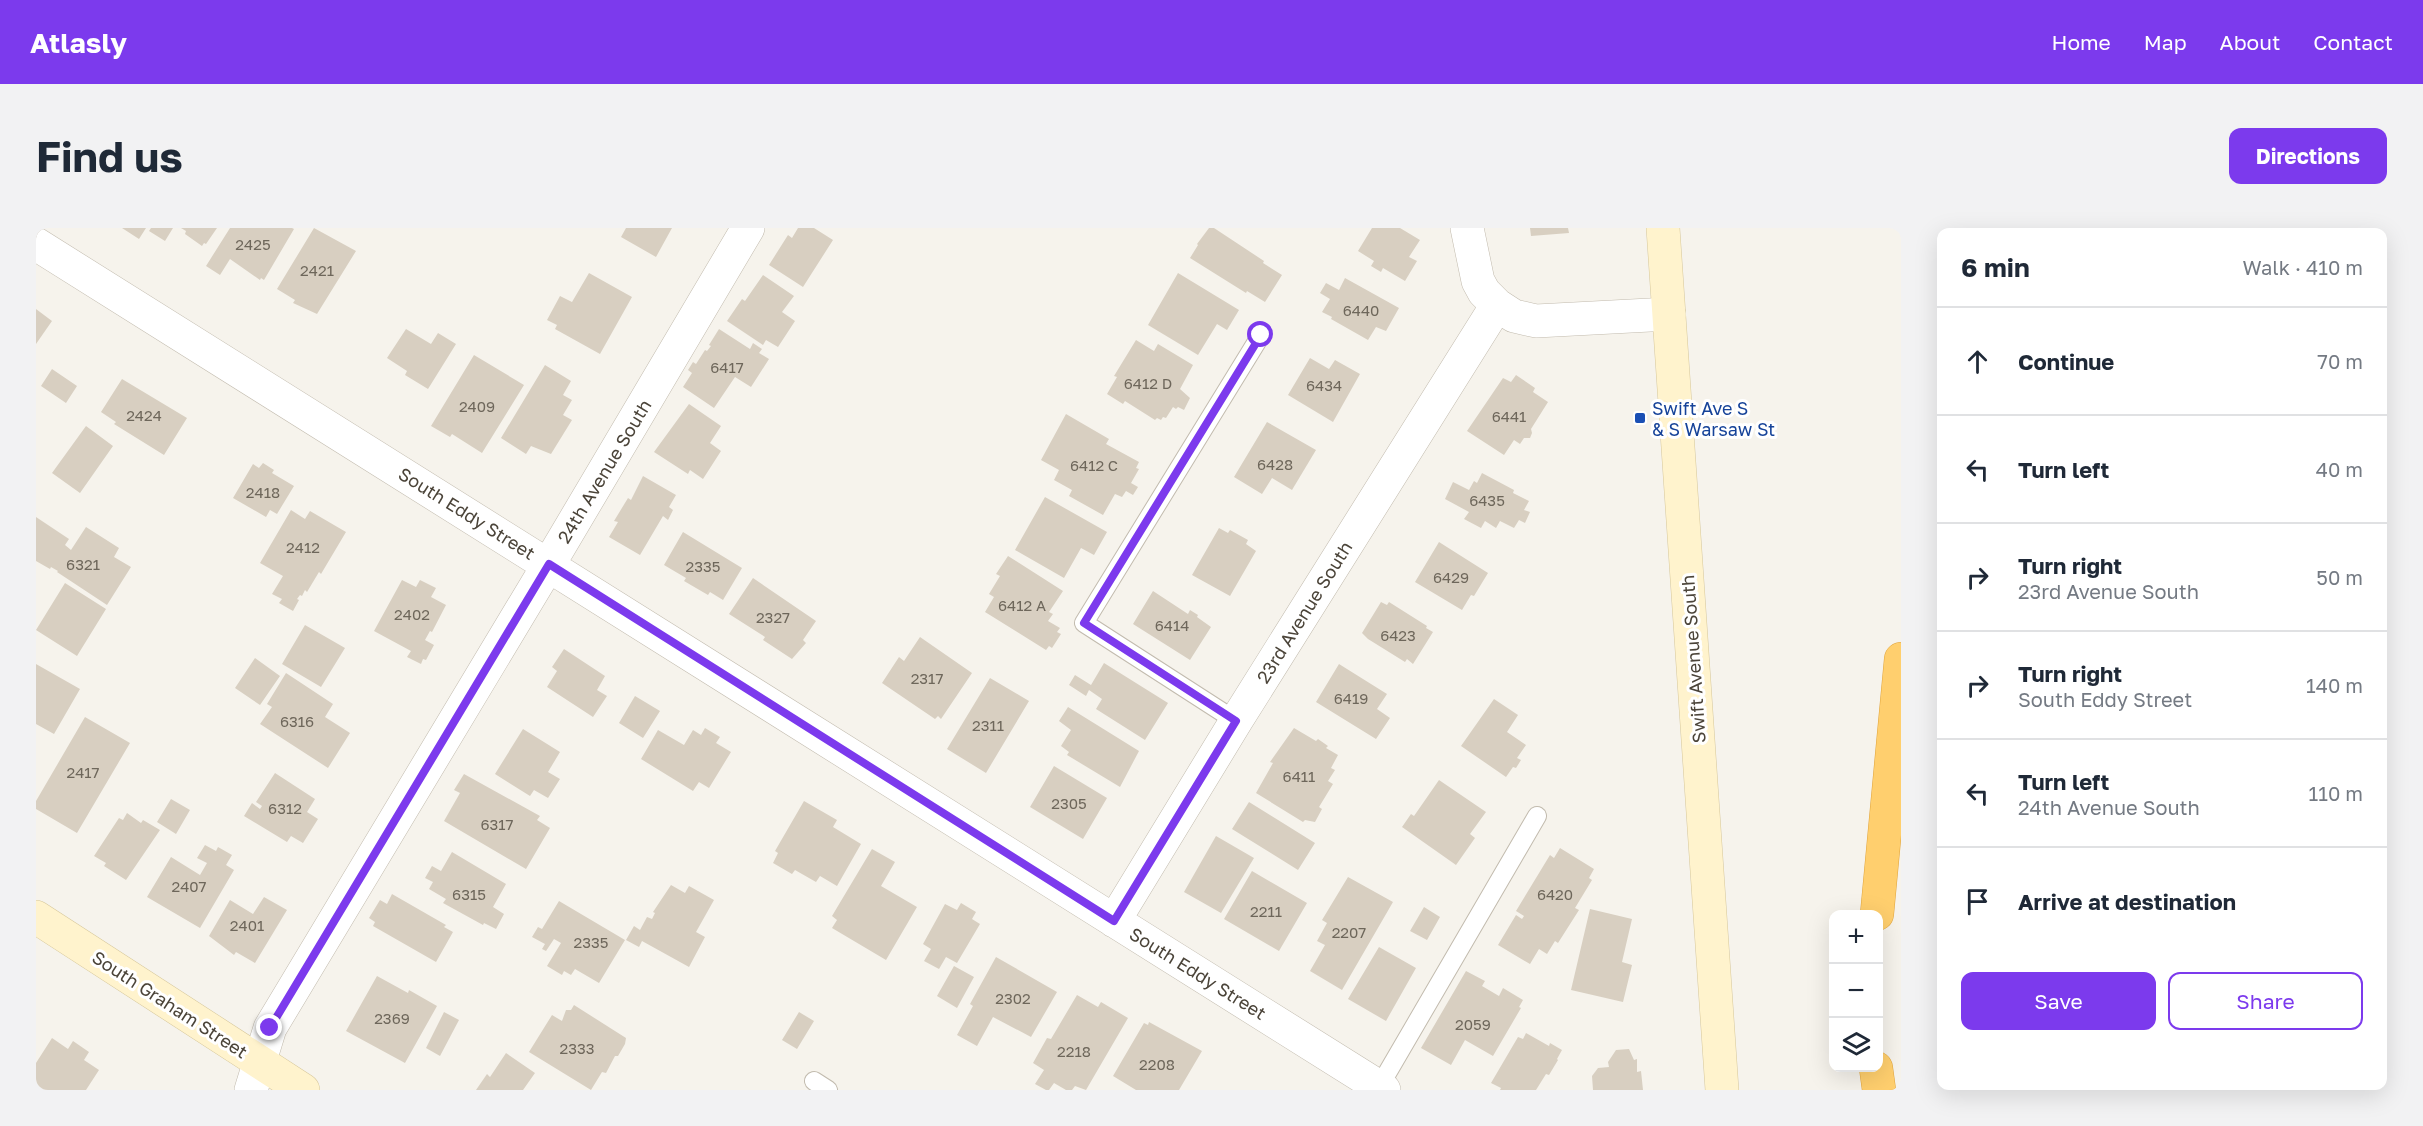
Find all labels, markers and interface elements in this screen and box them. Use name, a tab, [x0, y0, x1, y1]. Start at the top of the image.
text: Atlasly	[30, 26, 127, 59]
text: Home	[2051, 29, 2111, 55]
text: Map	[2144, 29, 2187, 55]
text: About	[2220, 29, 2280, 55]
text: Contact	[2313, 29, 2393, 55]
button: Directions	[2229, 128, 2387, 184]
text: Find us	[36, 131, 183, 181]
house number: 2425	[235, 235, 271, 253]
text: 6 min	[1961, 252, 2030, 283]
text: Walk · 410 m	[2243, 255, 2363, 279]
house number: 2421	[300, 261, 334, 279]
house number: 6440	[1343, 301, 1379, 319]
route start	[1247, 321, 1273, 347]
icon: ahead	[1961, 345, 1994, 378]
text: Continue	[2018, 348, 2114, 375]
text: 70 m	[2317, 349, 2363, 373]
house number: 6417	[710, 358, 744, 376]
house number: 6412 D	[1124, 374, 1172, 392]
house number: 6434	[1306, 376, 1342, 394]
street label: 24th Avenue South	[552, 395, 656, 547]
house number: 2409	[459, 397, 495, 415]
place label: Swift Ave S & S Warsaw St	[1652, 397, 1775, 440]
house number: 2424	[126, 406, 162, 424]
house number: 6441	[1492, 407, 1526, 425]
marker: Swift Ave S & S Warsaw St	[1633, 411, 1647, 425]
icon: left	[1961, 453, 1994, 486]
house number: 6428	[1257, 455, 1293, 473]
house number: 6412 C	[1070, 456, 1118, 474]
text: Turn left	[2018, 456, 2109, 483]
text: 40 m	[2316, 457, 2363, 481]
street label: South Eddy Street	[395, 462, 539, 564]
house number: 2418	[246, 483, 280, 501]
house number: 6435	[1469, 491, 1505, 509]
street label: 23rd Avenue South	[1252, 537, 1356, 687]
house number: 2412	[286, 538, 320, 556]
text: Turn right	[2018, 552, 2122, 579]
house number: 6321	[66, 555, 100, 573]
house number: 2335	[686, 557, 720, 575]
icon: right	[1961, 561, 1994, 594]
text: 50 m	[2316, 565, 2363, 589]
house number: 6429	[1433, 568, 1469, 586]
street label: Swift Avenue South	[1676, 574, 1710, 744]
text: 23rd Avenue South	[2018, 579, 2199, 603]
house number: 6412 A	[998, 596, 1046, 614]
house number: 2402	[394, 605, 430, 623]
house number: 2327	[756, 608, 790, 626]
house number: 6414	[1155, 616, 1189, 634]
house number: 6423	[1380, 626, 1416, 644]
text: Turn right	[2018, 660, 2122, 687]
house number: 2317	[911, 669, 943, 687]
icon: right	[1961, 669, 1994, 702]
text: 140 m	[2306, 673, 2363, 697]
text: South Eddy Street	[2018, 687, 2192, 711]
house number: 6419	[1334, 689, 1368, 707]
house number: 6316	[280, 712, 314, 730]
house number: 2311	[972, 716, 1004, 734]
house number: 2417	[66, 763, 100, 781]
house number: 6411	[1283, 767, 1315, 785]
text: Turn left	[2018, 768, 2109, 795]
icon: left	[1961, 777, 1994, 810]
text: 110 m	[2309, 781, 2363, 805]
house number: 2305	[1051, 794, 1087, 812]
text: 24th Avenue South	[2018, 795, 2200, 819]
house number: 6312	[268, 799, 302, 817]
house number: 6317	[480, 815, 514, 833]
house number: 2407	[171, 877, 207, 895]
house number: 6315	[452, 885, 486, 903]
house number: 6420	[1537, 885, 1573, 903]
icon: arrive	[1961, 885, 1994, 918]
text: Arrive at destination	[2018, 888, 2236, 915]
house number: 2211	[1250, 902, 1282, 920]
map controls	[1829, 910, 1883, 1072]
button: +	[1829, 910, 1883, 964]
house number: 2401	[230, 916, 264, 934]
street label: South Eddy Street	[1126, 922, 1270, 1024]
house number: 2207	[1332, 923, 1366, 941]
house number: 2335	[574, 933, 608, 951]
street label: South Graham Street	[88, 946, 252, 1062]
button: −	[1829, 964, 1883, 1018]
button: Save	[1961, 972, 2156, 1030]
button: Share	[2168, 972, 2363, 1030]
house number: 2302	[995, 989, 1031, 1007]
house number: 2369	[374, 1009, 410, 1027]
route end	[256, 1014, 282, 1040]
house number: 2059	[1455, 1015, 1491, 1033]
button: layers	[1829, 1018, 1883, 1072]
house number: 2333	[559, 1039, 595, 1057]
house number: 2218	[1057, 1042, 1091, 1060]
house number: 2208	[1139, 1055, 1175, 1073]

